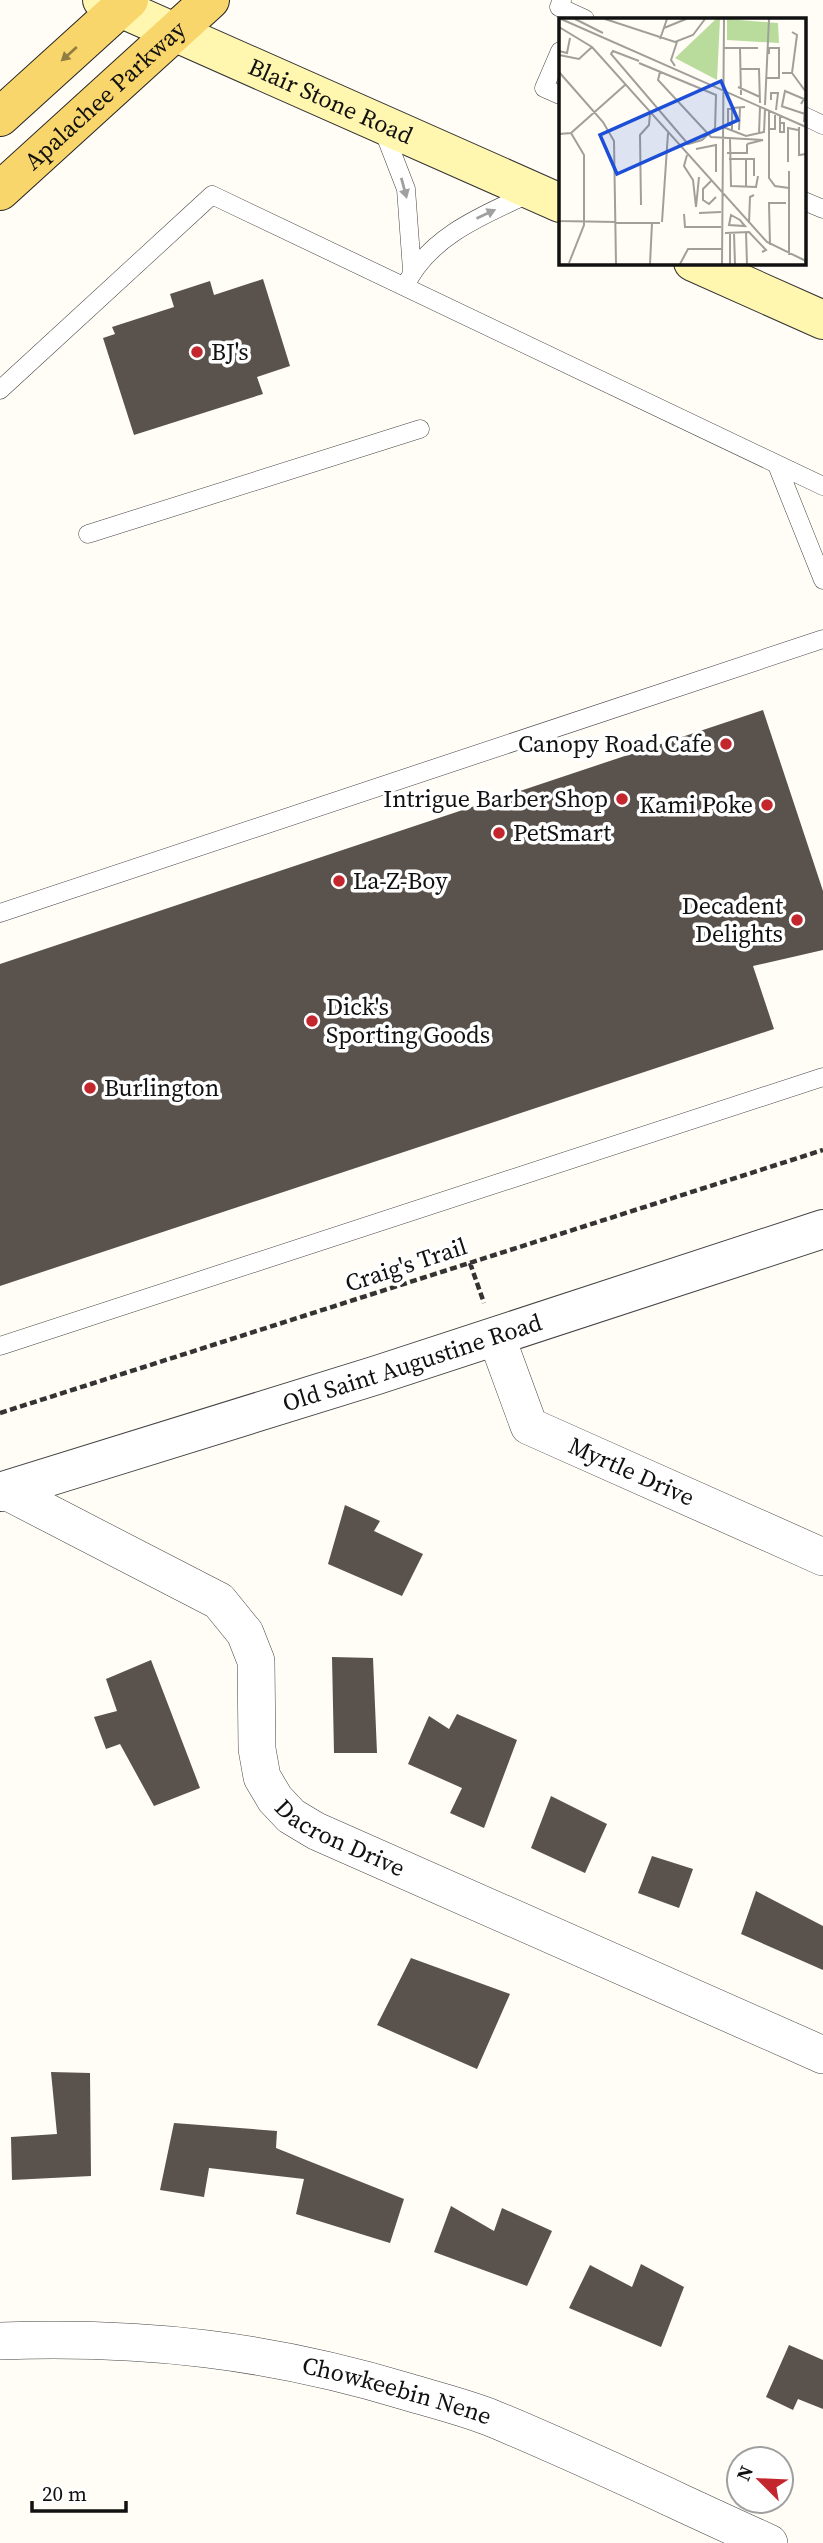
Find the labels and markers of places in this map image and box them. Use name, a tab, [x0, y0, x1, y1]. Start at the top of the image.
place label: BJ's	[211, 335, 249, 368]
marker: BJ's	[189, 344, 205, 360]
place label: Canopy Road Cafe	[518, 727, 712, 760]
marker: Canopy Road Cafe	[718, 736, 734, 752]
place label: Intrigue Barber Shop	[383, 782, 608, 815]
place label: Kami Poke	[639, 788, 753, 821]
marker: Intrigue Barber Shop	[614, 791, 630, 807]
marker: Kami Poke	[759, 797, 775, 813]
place label: PetSmart	[513, 816, 611, 849]
marker: PetSmart	[491, 825, 507, 841]
place label: La-Z-Boy	[353, 864, 448, 897]
marker: La-Z-Boy	[331, 873, 347, 889]
place label: Decadent Delights	[682, 889, 783, 950]
marker: Decadent Delights	[789, 912, 805, 928]
place label: Dick's Sporting Goods	[326, 990, 490, 1051]
marker: Dick's Sporting Goods	[304, 1013, 320, 1029]
place label: Burlington	[104, 1071, 219, 1104]
marker: Burlington	[82, 1080, 98, 1096]

